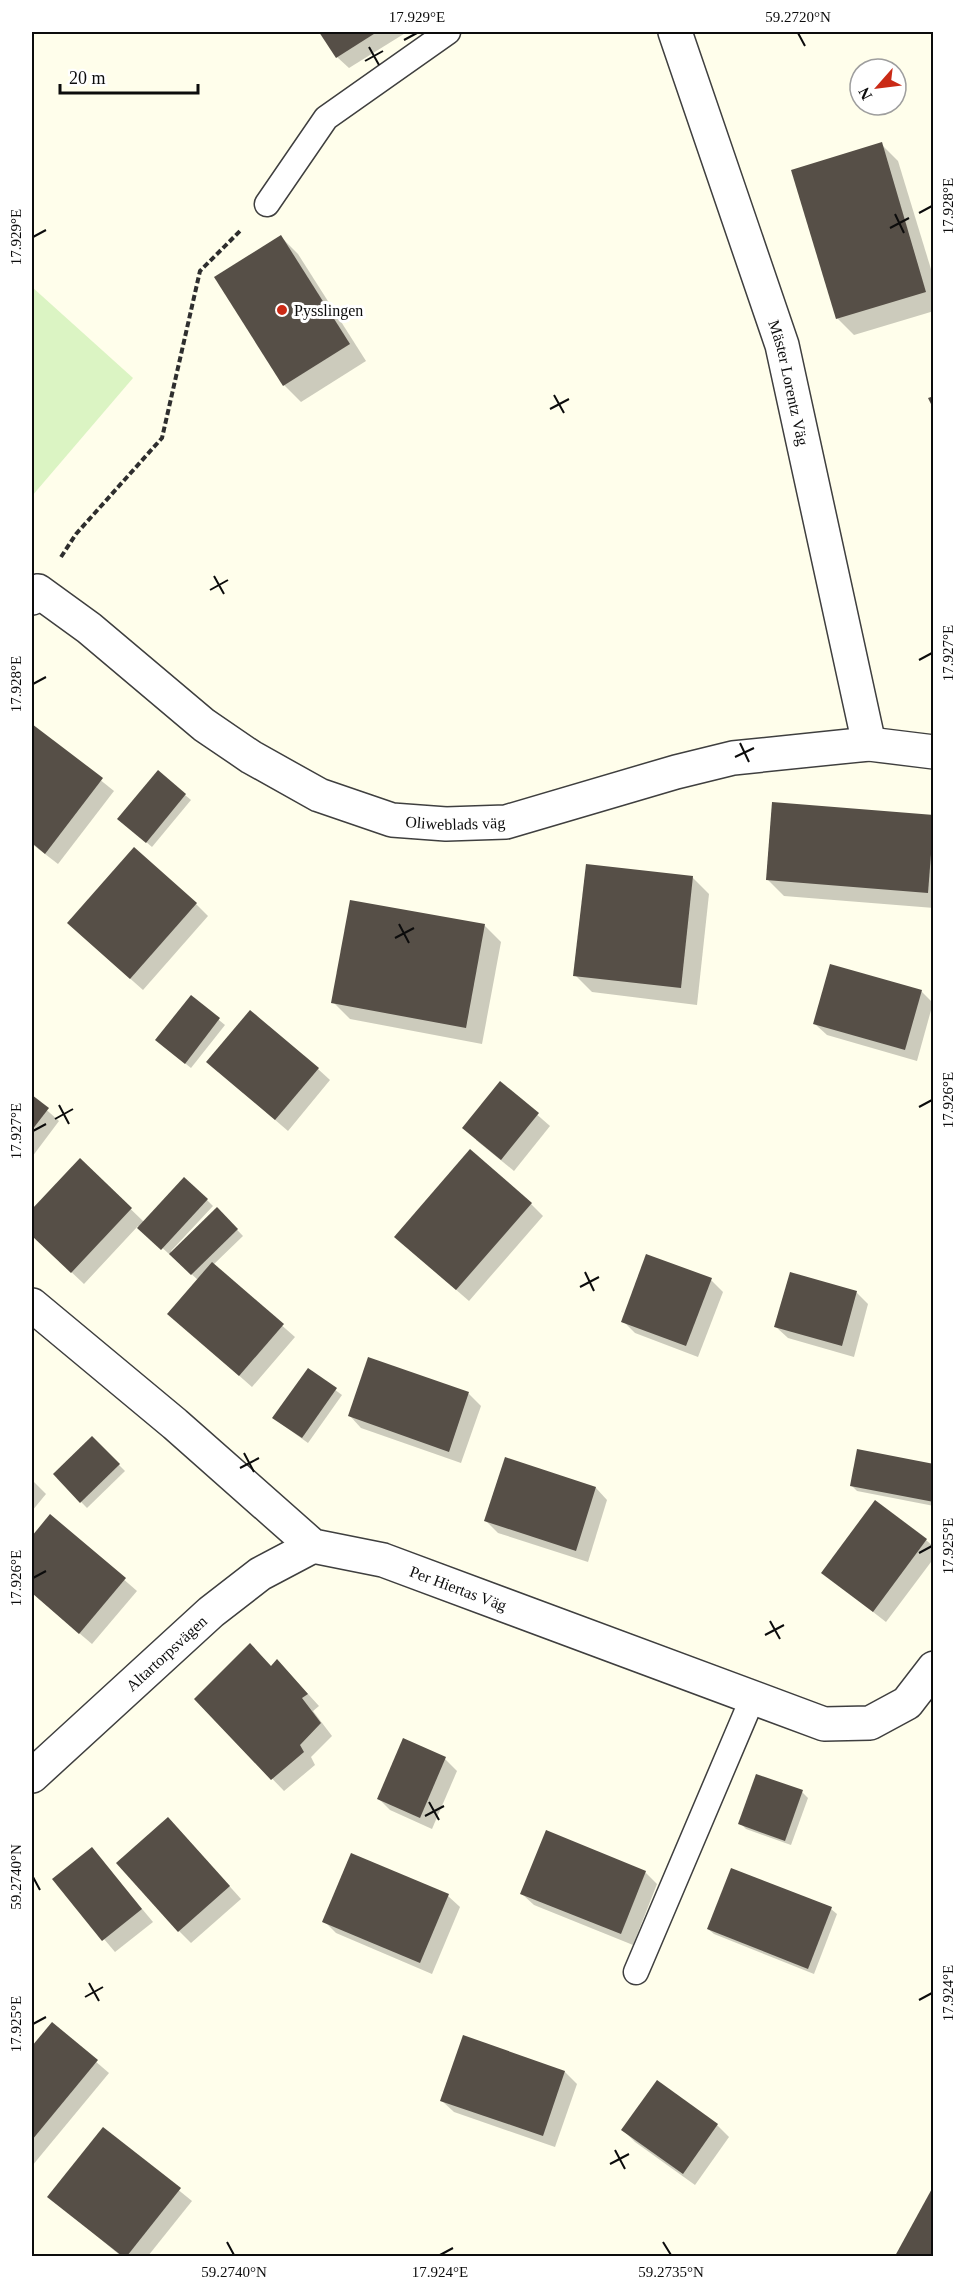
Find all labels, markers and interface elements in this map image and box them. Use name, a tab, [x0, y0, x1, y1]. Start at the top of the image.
text: 17.929°E	[389, 9, 445, 25]
text: 59.2720°N	[765, 9, 831, 25]
scale bar	[60, 57, 198, 95]
north arrow	[848, 57, 908, 117]
text: 20 m	[69, 68, 106, 88]
text: N	[855, 84, 875, 103]
text: 17.928°E	[940, 178, 956, 234]
text: 17.929°E	[8, 209, 24, 265]
place label: Pysslingen	[294, 302, 363, 320]
marker: Pysslingen	[275, 303, 289, 317]
street label: Mäster Lorentz Väg	[765, 318, 812, 447]
text: 17.927°E	[940, 625, 956, 681]
text: 17.928°E	[8, 656, 24, 712]
street label: Oliweblads väg	[405, 813, 506, 833]
text: 17.926°E	[940, 1072, 956, 1128]
text: 17.927°E	[8, 1103, 24, 1159]
text: 17.925°E	[940, 1518, 956, 1574]
text: 17.926°E	[8, 1550, 24, 1606]
street label: Per Hiertas Väg	[407, 1563, 509, 1615]
street label: Altartorpsvägen	[123, 1612, 210, 1695]
text: 59.2740°N	[8, 1844, 24, 1910]
text: 17.924°E	[940, 1965, 956, 2021]
text: 17.925°E	[8, 1996, 24, 2052]
text: 59.2740°N	[201, 2264, 267, 2280]
text: 17.924°E	[412, 2264, 468, 2280]
text: 59.2735°N	[638, 2264, 704, 2280]

